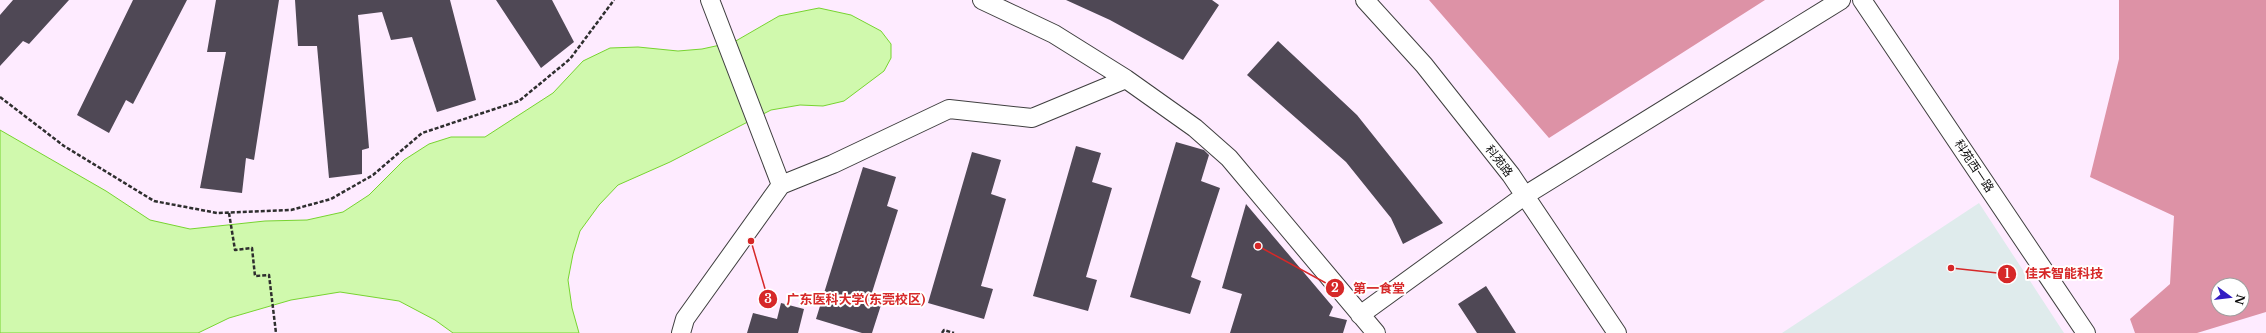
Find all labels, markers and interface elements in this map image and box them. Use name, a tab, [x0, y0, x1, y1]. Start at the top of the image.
street label: 科苑西一路	[1951, 137, 1997, 195]
street label: 科苑路	[1482, 142, 1516, 179]
callout: 佳禾智能科技	[1997, 261, 2111, 286]
text: 佳禾智能科技	[2025, 265, 2103, 282]
text: 1	[2004, 266, 2010, 281]
callout: 第一食堂	[1325, 276, 1413, 301]
north arrow	[2210, 277, 2250, 317]
text: 2	[1331, 280, 1339, 295]
text: 第一食堂	[1353, 280, 1405, 297]
callout: 广东医科大学(东莞校区)	[758, 287, 933, 312]
text: 3	[764, 291, 772, 306]
text: 广东医科大学(东莞校区)	[787, 291, 925, 308]
text: N	[2231, 293, 2248, 307]

